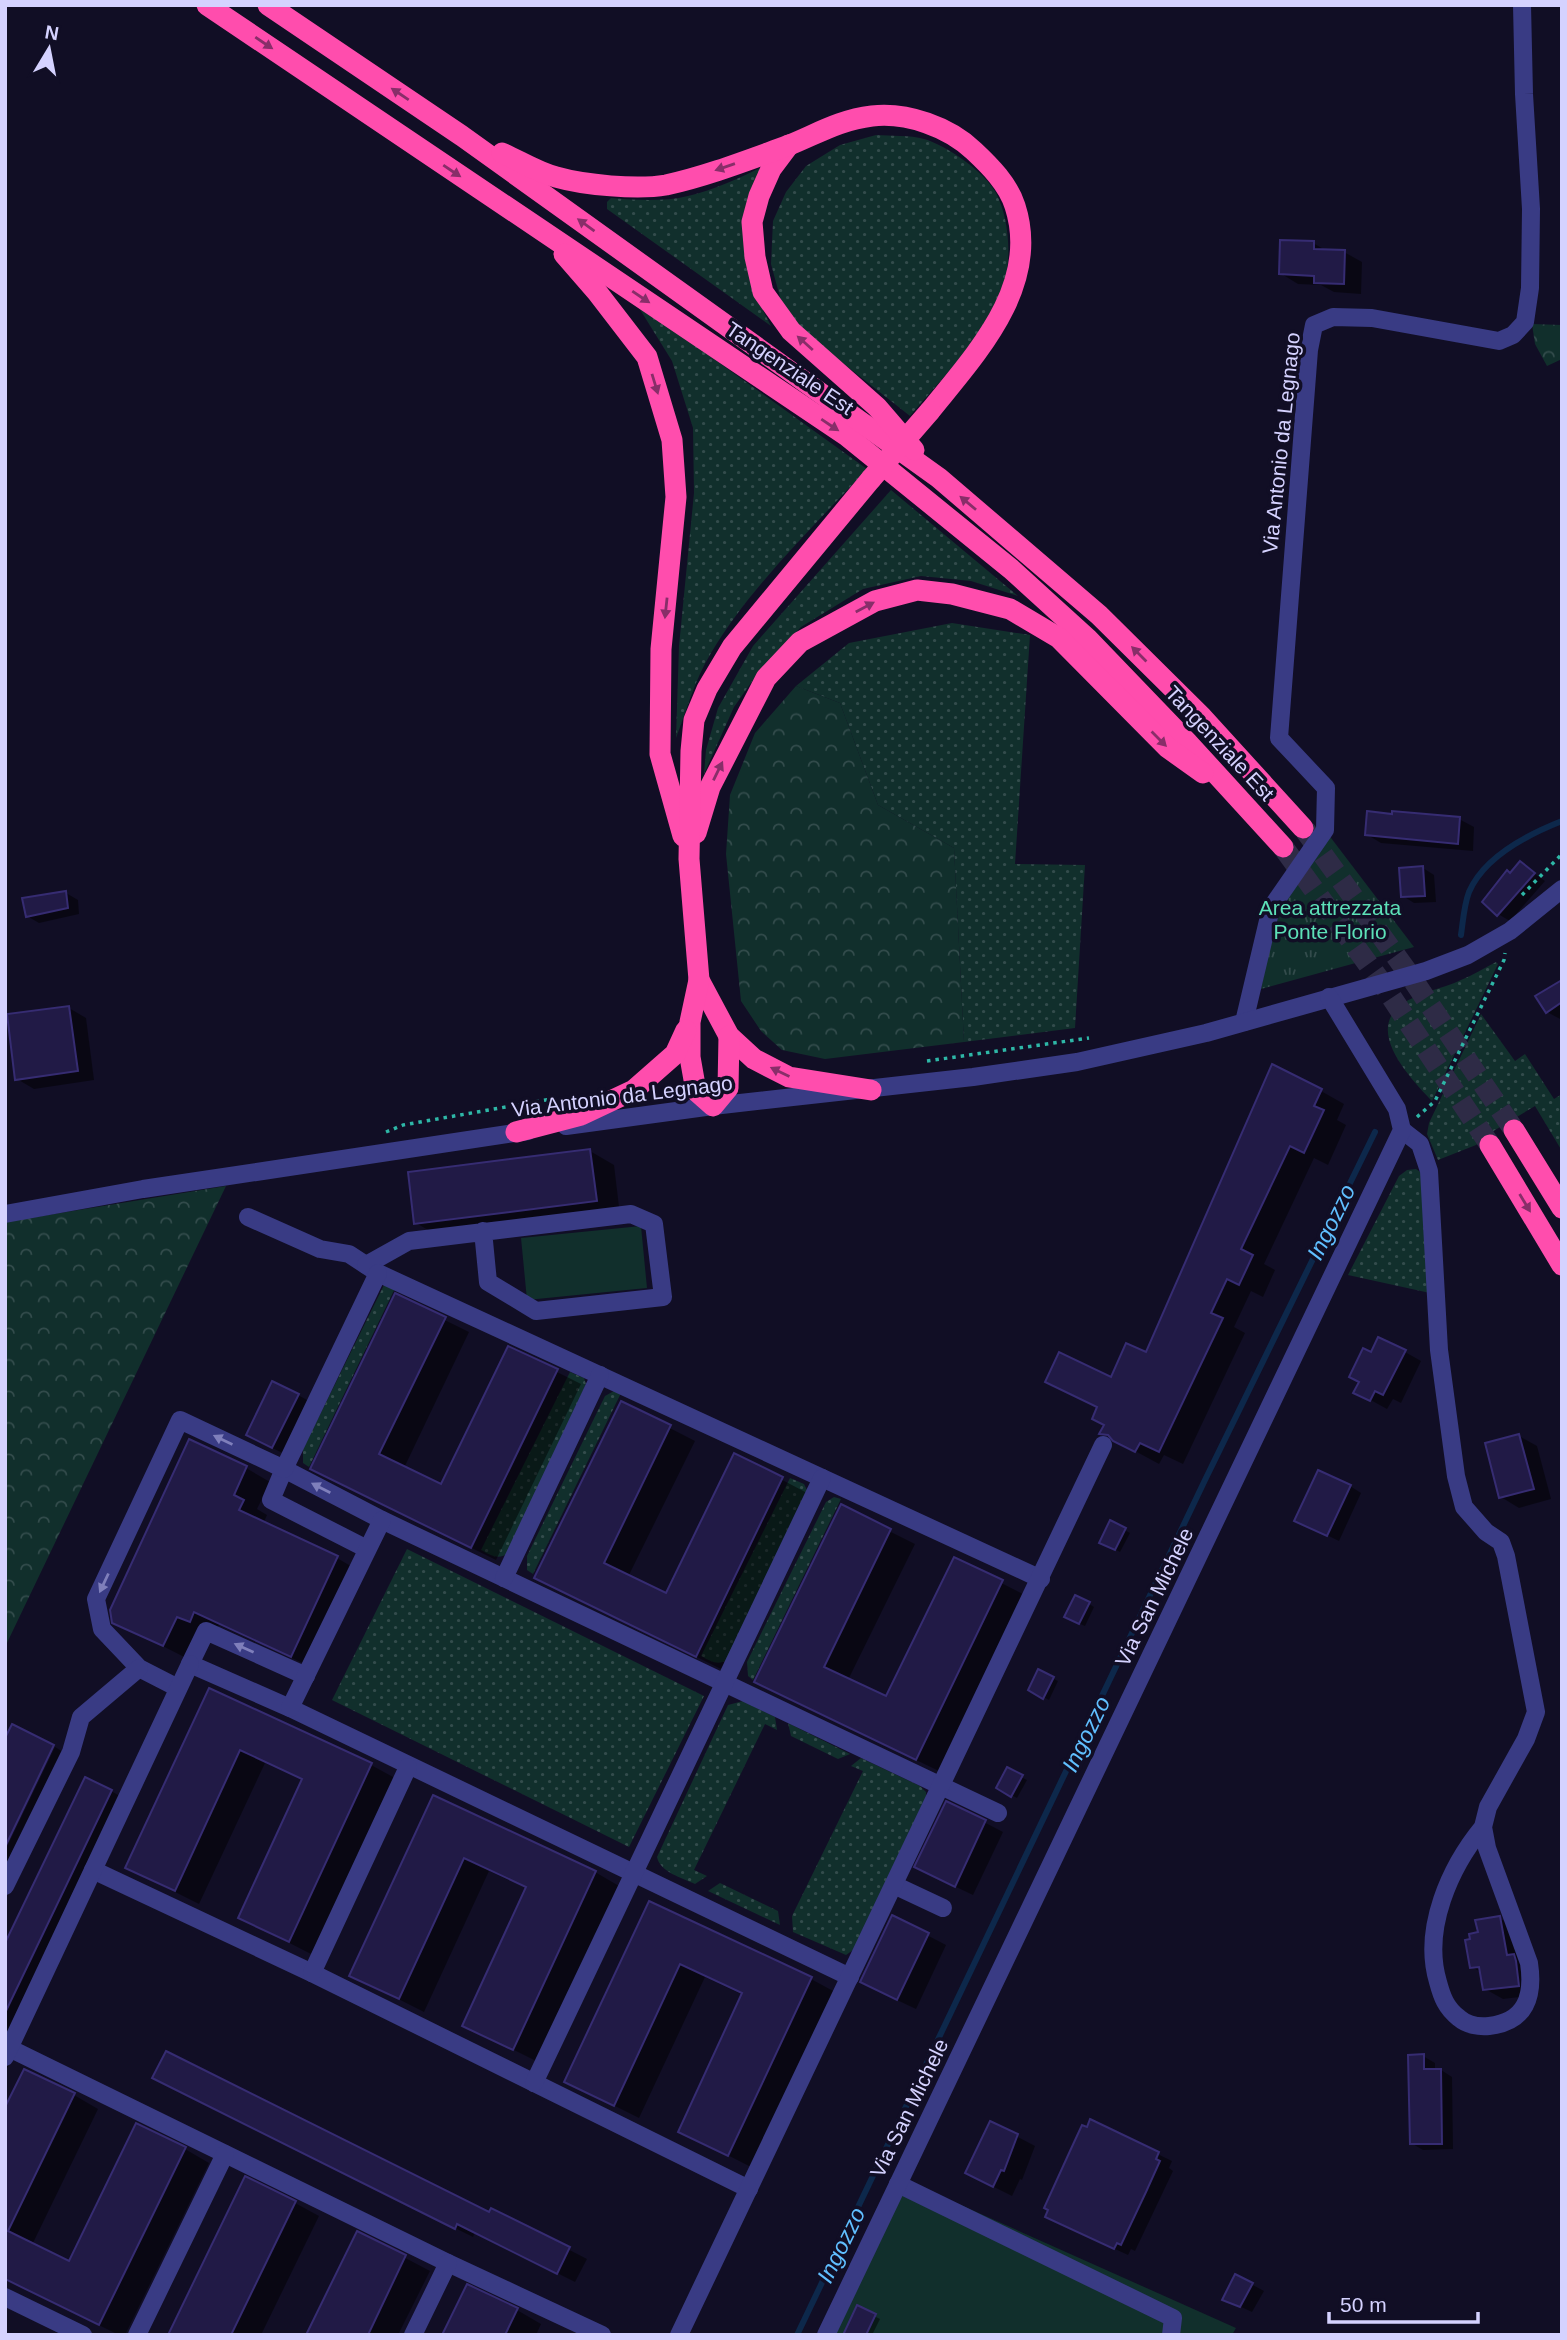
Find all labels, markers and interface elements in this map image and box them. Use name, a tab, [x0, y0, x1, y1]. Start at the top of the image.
north arrow	[14, 14, 84, 84]
text: N	[43, 21, 60, 44]
one-way arrow	[254, 37, 273, 50]
one-way arrow	[391, 87, 409, 101]
one-way arrow	[714, 162, 735, 173]
one-way arrow	[443, 164, 461, 178]
one-way arrow	[577, 218, 595, 232]
one-way arrow	[632, 290, 650, 304]
street label: Tangenziale Est	[722, 317, 858, 419]
street label: Via Antonio da Legnago	[1258, 331, 1304, 555]
one-way arrow	[796, 336, 813, 351]
one-way arrow	[651, 374, 661, 395]
one-way arrow	[821, 418, 839, 432]
one-way arrow	[960, 496, 977, 511]
one-way arrow	[660, 597, 671, 619]
one-way arrow	[855, 601, 874, 613]
one-way arrow	[1130, 645, 1147, 662]
street label: Tangenziale Est	[1161, 681, 1279, 805]
one-way arrow	[1151, 730, 1167, 747]
one-way arrow	[712, 761, 723, 781]
park label: Area attrezzata Ponte Florio	[1259, 896, 1402, 943]
one-way arrow	[770, 1067, 790, 1078]
street label: Via Antonio da Legnago	[510, 1071, 734, 1121]
water label: Ingozzo	[1302, 1180, 1360, 1264]
one-way arrow	[1519, 1194, 1531, 1213]
one-way arrow	[213, 1434, 233, 1446]
one-way arrow	[311, 1483, 331, 1494]
street label: Via San Michele	[1110, 1524, 1198, 1670]
one-way arrow	[98, 1572, 109, 1593]
one-way arrow	[233, 1642, 254, 1653]
water label: Ingozzo	[1057, 1692, 1115, 1776]
street label: Via San Michele	[865, 2035, 953, 2181]
water label: Ingozzo	[812, 2203, 870, 2287]
scale bar	[1329, 2280, 1478, 2324]
text: 50 m	[1340, 2293, 1387, 2316]

